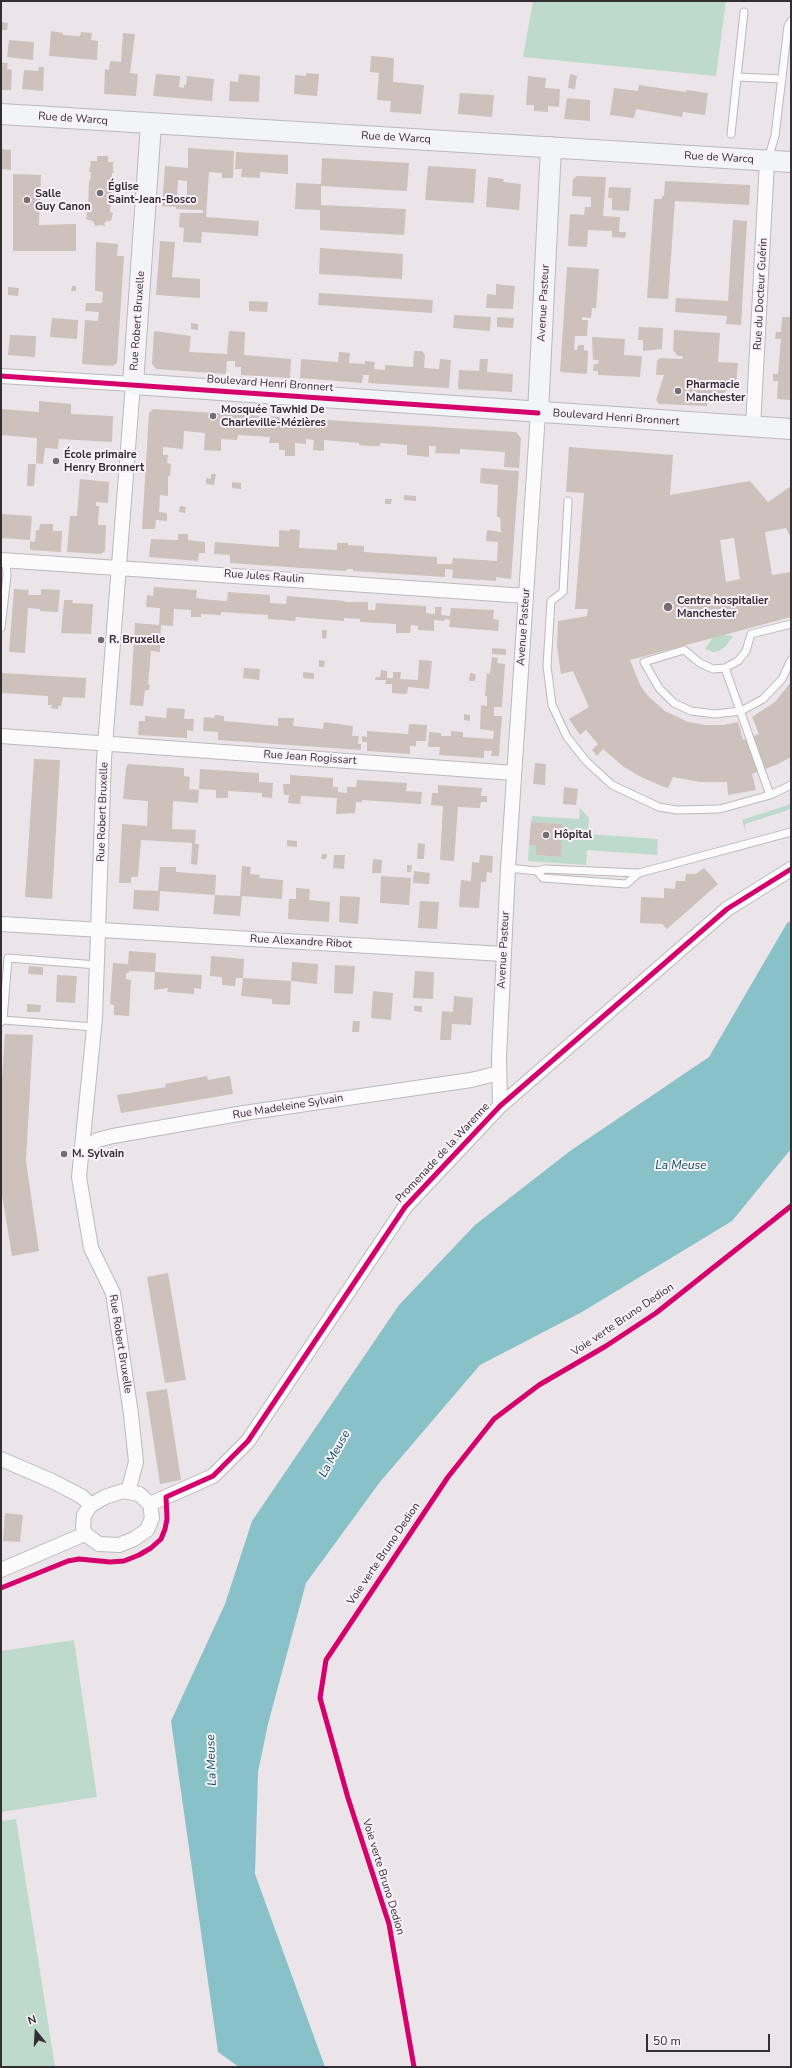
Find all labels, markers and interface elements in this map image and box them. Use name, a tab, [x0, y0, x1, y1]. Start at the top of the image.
street label: Rue de Warcq	[38, 110, 108, 128]
street label: Rue de Warcq	[361, 130, 431, 146]
street label: Rue de Warcq	[684, 150, 754, 166]
place label: Église Saint-Jean-Bosco	[108, 180, 197, 206]
place label: Salle Guy Canon	[35, 187, 91, 213]
marker: Église Saint-Jean-Bosco	[95, 188, 105, 198]
marker: Salle Guy Canon	[22, 195, 32, 205]
street label: Rue du Docteur Guérin	[751, 238, 771, 350]
street label: Avenue Pasteur	[535, 264, 553, 342]
street label: Rue Robert Bruxelle	[128, 271, 148, 371]
street label: Boulevard Henri Bronnert	[206, 373, 334, 395]
place label: Pharmacie Manchester	[686, 378, 745, 404]
marker: Pharmacie Manchester	[673, 386, 683, 396]
place label: Mosquée Tawhid De Charleville-Mézières	[221, 403, 326, 429]
street label: Boulevard Henri Bronnert	[552, 407, 680, 429]
marker: Mosquée Tawhid De Charleville-Mézières	[208, 411, 218, 421]
place label: École primaire Henry Bronnert	[64, 448, 144, 474]
marker: École primaire Henry Bronnert	[51, 456, 61, 466]
street label: Rue Jules Raulin	[223, 568, 305, 586]
street label: Avenue Pasteur	[515, 588, 533, 666]
place label: Centre hospitalier Manchester	[677, 594, 768, 620]
marker: Centre hospitalier Manchester	[662, 601, 674, 613]
place label: R. Bruxelle	[109, 633, 165, 647]
marker: R. Bruxelle	[96, 635, 106, 645]
street label: Rue Jean Rogissart	[263, 748, 357, 768]
street label: Rue Robert Bruxelle	[95, 762, 111, 862]
place label: Hôpital	[554, 828, 592, 842]
marker: Hôpital	[541, 830, 551, 840]
street label: Avenue Pasteur	[495, 911, 513, 989]
street label: Rue Alexandre Ribot	[250, 933, 352, 951]
street label: Rue Madeleine Sylvain	[232, 1092, 344, 1122]
street label: Promenade de la Warenne	[393, 1100, 493, 1206]
place label: M. Sylvain	[72, 1147, 124, 1161]
marker: M. Sylvain	[59, 1149, 69, 1159]
water label: La Meuse	[655, 1159, 707, 1173]
street label: Voie verte Bruno Dedion	[569, 1281, 677, 1359]
street label: Rue Robert Bruxelle	[106, 1294, 134, 1394]
water label: La Meuse	[316, 1428, 354, 1480]
street label: Voie verte Bruno Dedion	[345, 1500, 423, 1608]
water label: La Meuse	[204, 1734, 220, 1786]
street label: Voie verte Bruno Dedion	[359, 1817, 407, 1937]
north arrow	[16, 2012, 56, 2052]
text: N	[26, 2012, 38, 2029]
scale bar	[648, 2026, 772, 2052]
text: 50 m	[653, 2033, 681, 2049]

